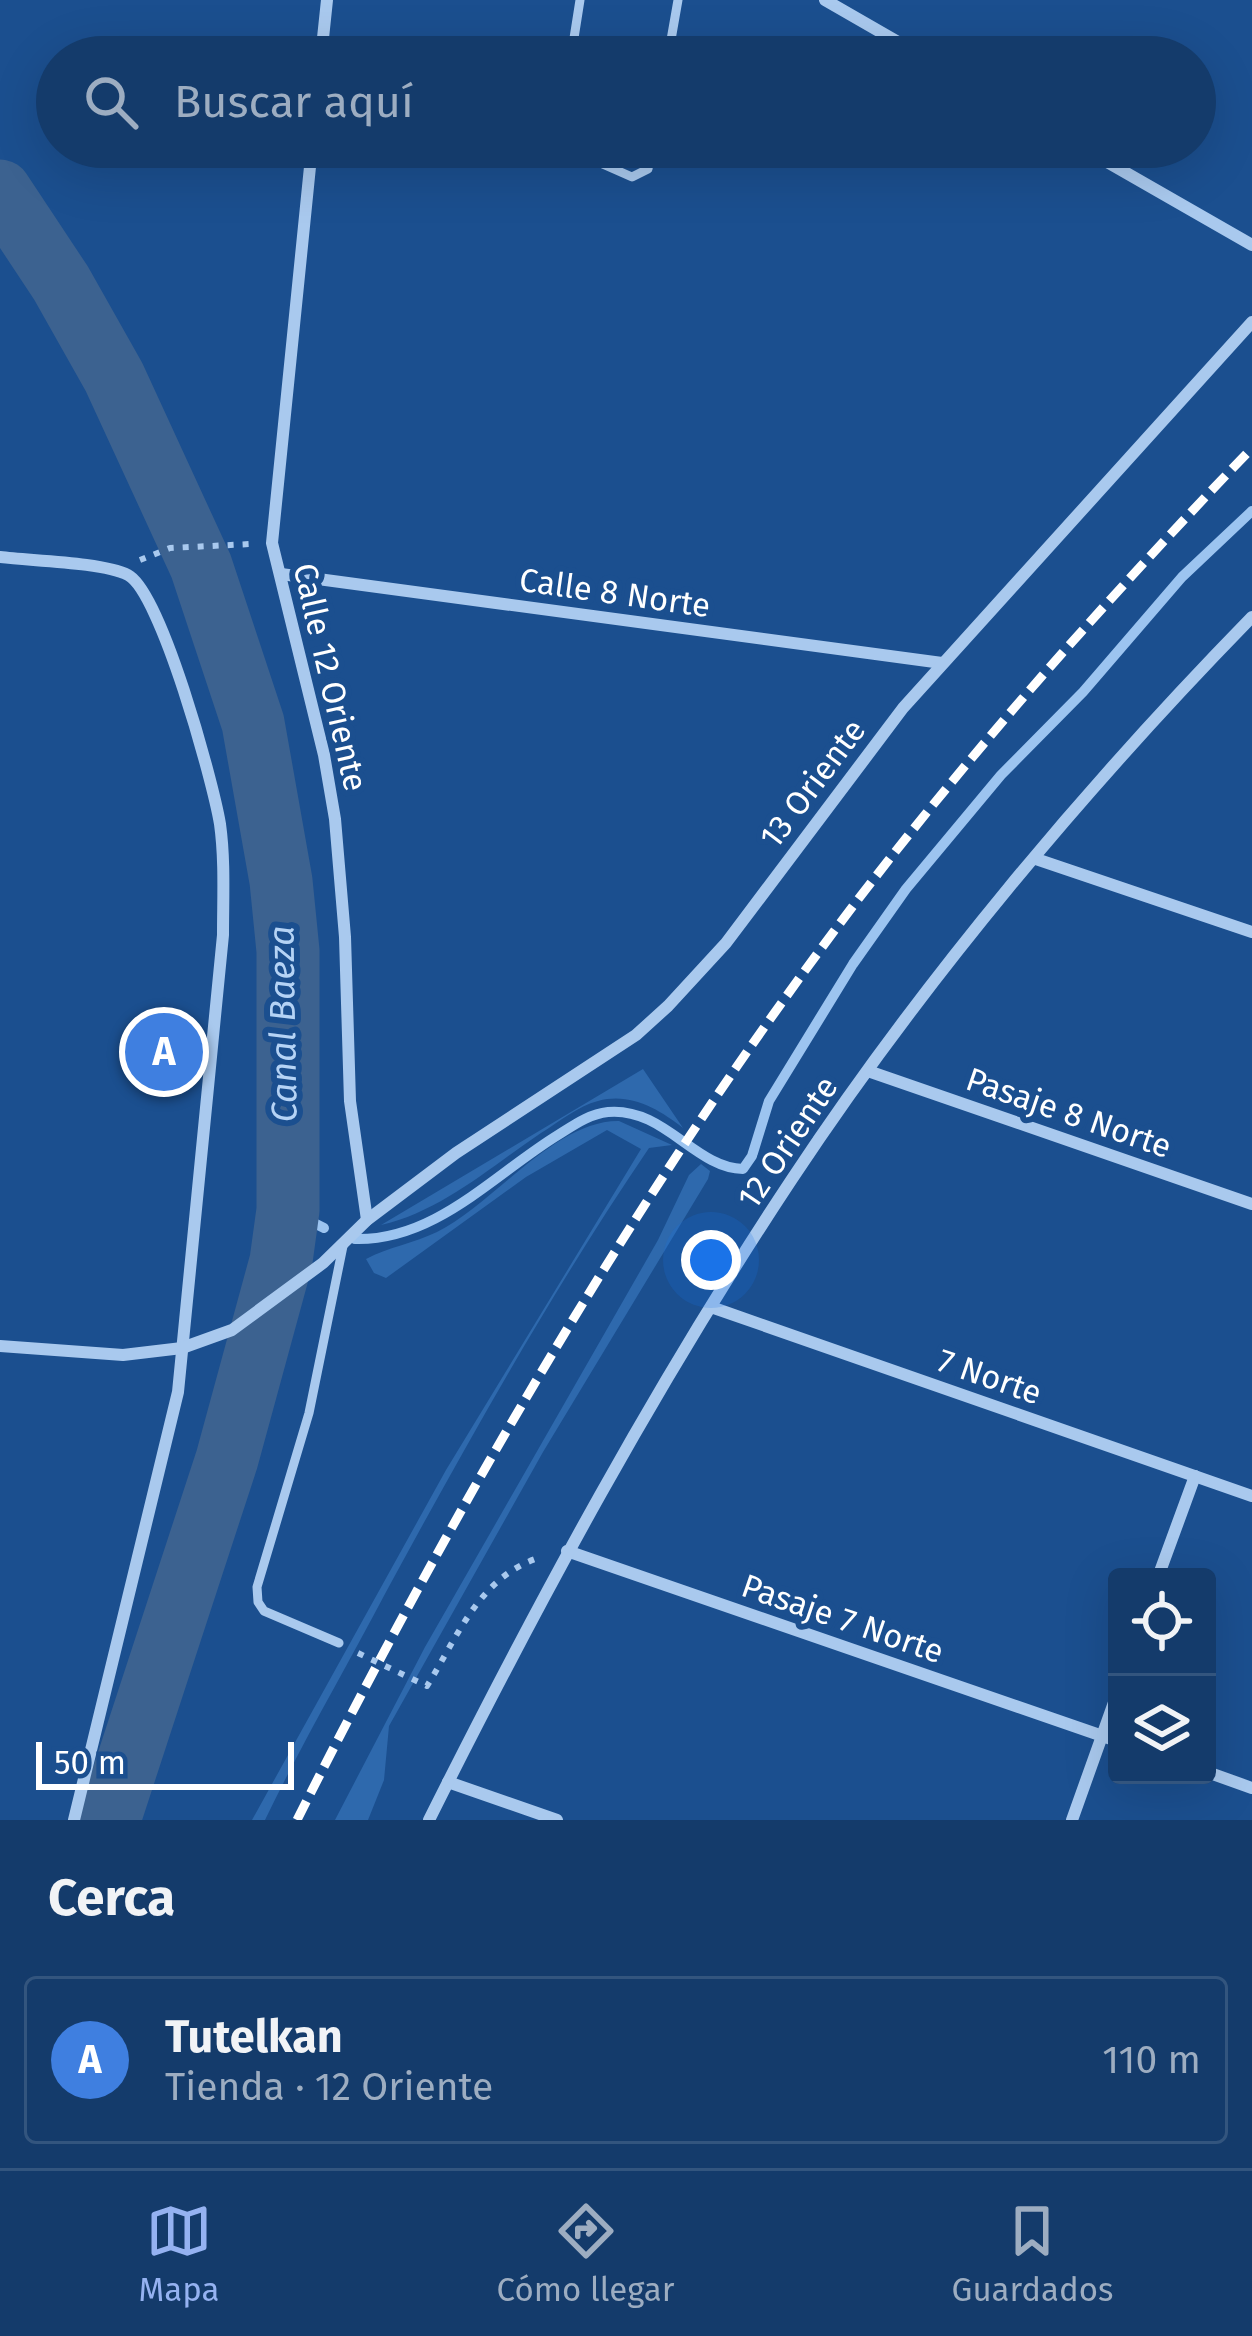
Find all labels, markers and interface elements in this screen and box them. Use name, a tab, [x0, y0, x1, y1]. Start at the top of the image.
search box	[36, 36, 1216, 168]
icon: search	[78, 69, 144, 135]
text: Buscar aquí	[174, 75, 414, 129]
street label: Calle 12 Oriente	[284, 559, 376, 795]
street label: Calle 8 Norte	[517, 560, 713, 626]
street label: 13 Oriente	[751, 711, 874, 856]
water label: Canal Baeza	[259, 925, 307, 1123]
pin: A	[125, 1007, 203, 1097]
street label: Pasaje 8 Norte	[961, 1059, 1177, 1167]
street label: 12 Oriente	[729, 1069, 847, 1216]
your location	[681, 1230, 741, 1290]
street label: 7 Norte	[932, 1341, 1047, 1413]
street label: Pasaje 7 Norte	[736, 1566, 949, 1672]
map controls	[1108, 1568, 1216, 1784]
button: locate	[1108, 1568, 1216, 1676]
button: layers	[1108, 1676, 1216, 1784]
scale bar	[36, 1736, 294, 1789]
text: 50 m	[54, 1743, 126, 1783]
text: Cerca	[48, 1867, 175, 1929]
text: Tutelkan	[165, 2010, 343, 2064]
text: A	[78, 2037, 102, 2083]
text: 110 m	[1102, 2037, 1201, 2083]
text: Tienda · 12 Oriente	[165, 2064, 493, 2110]
tab: Mapa	[139, 2198, 219, 2310]
tab: Cómo llegar	[497, 2198, 674, 2310]
tab: Guardados	[952, 2198, 1113, 2310]

